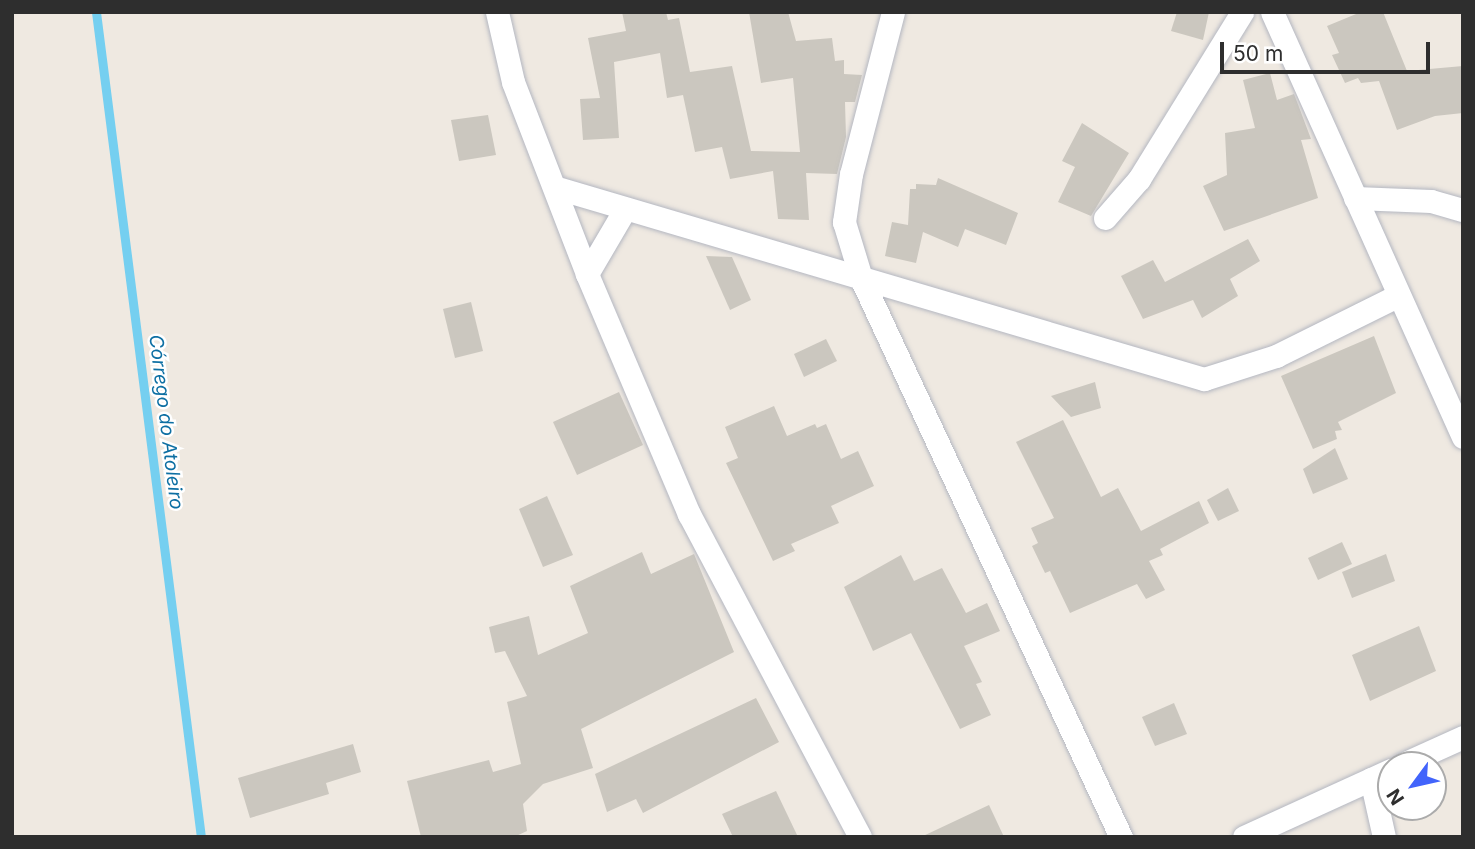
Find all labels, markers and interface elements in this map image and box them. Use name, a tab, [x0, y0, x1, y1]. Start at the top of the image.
scale bar	[1223, 28, 1433, 72]
text: 50 m	[1233, 41, 1283, 66]
water label: Córrego do Atoleiro	[144, 333, 188, 511]
north arrow	[1377, 751, 1447, 821]
text: N	[1382, 784, 1409, 809]

